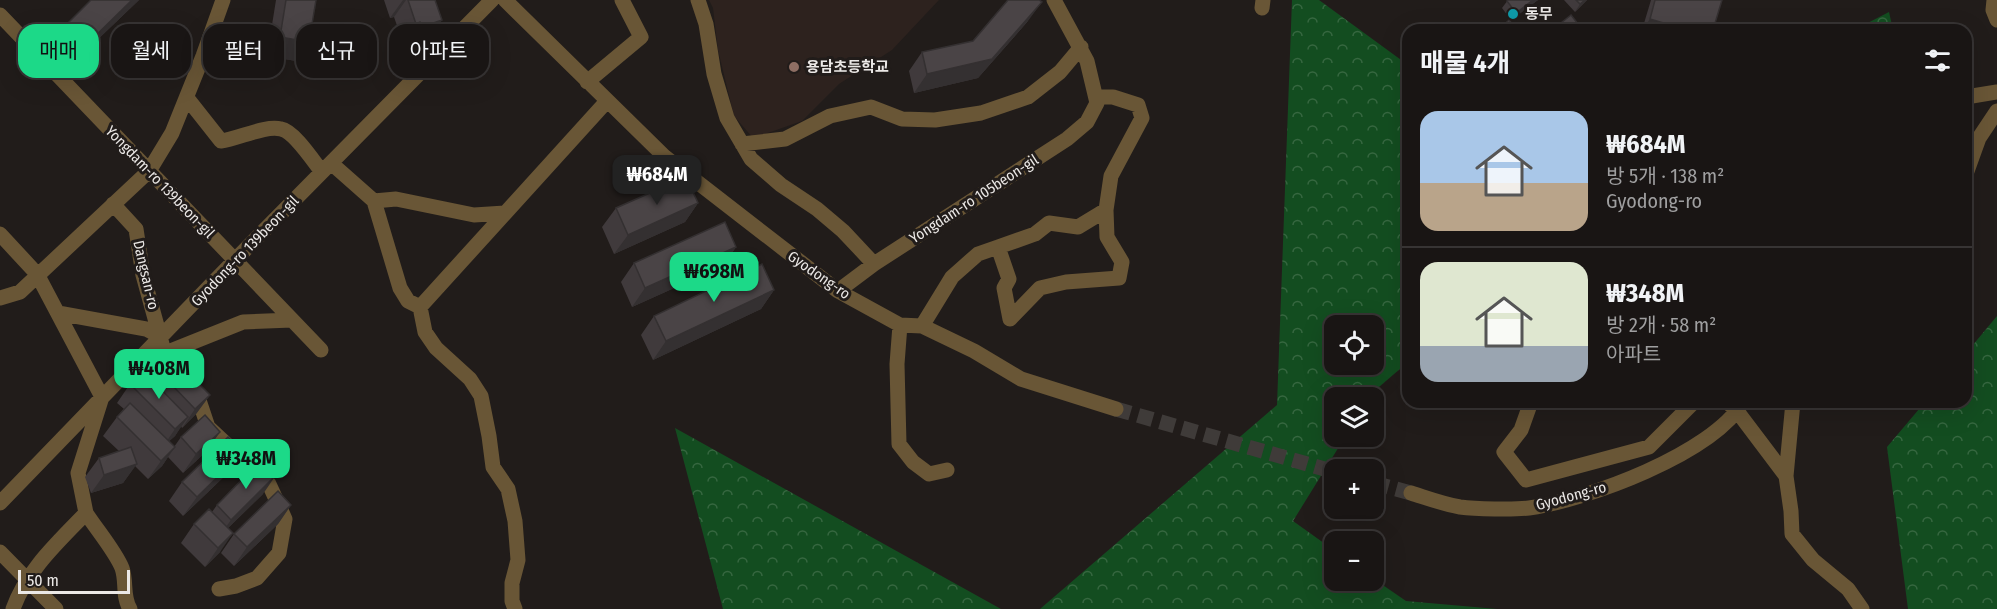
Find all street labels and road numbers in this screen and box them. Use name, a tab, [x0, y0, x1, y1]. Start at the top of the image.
street label: Yongdam-ro 139beon-gil	[102, 122, 218, 242]
street label: Yongdam-ro 105beon-gil	[906, 151, 1042, 247]
street label: Gyodong-ro 139beon-gil	[188, 192, 303, 310]
street label: Dangsan-ro	[129, 239, 163, 312]
street label: Gyodong-ro	[784, 247, 854, 303]
street label: Gyodong-ro	[1534, 478, 1608, 514]

